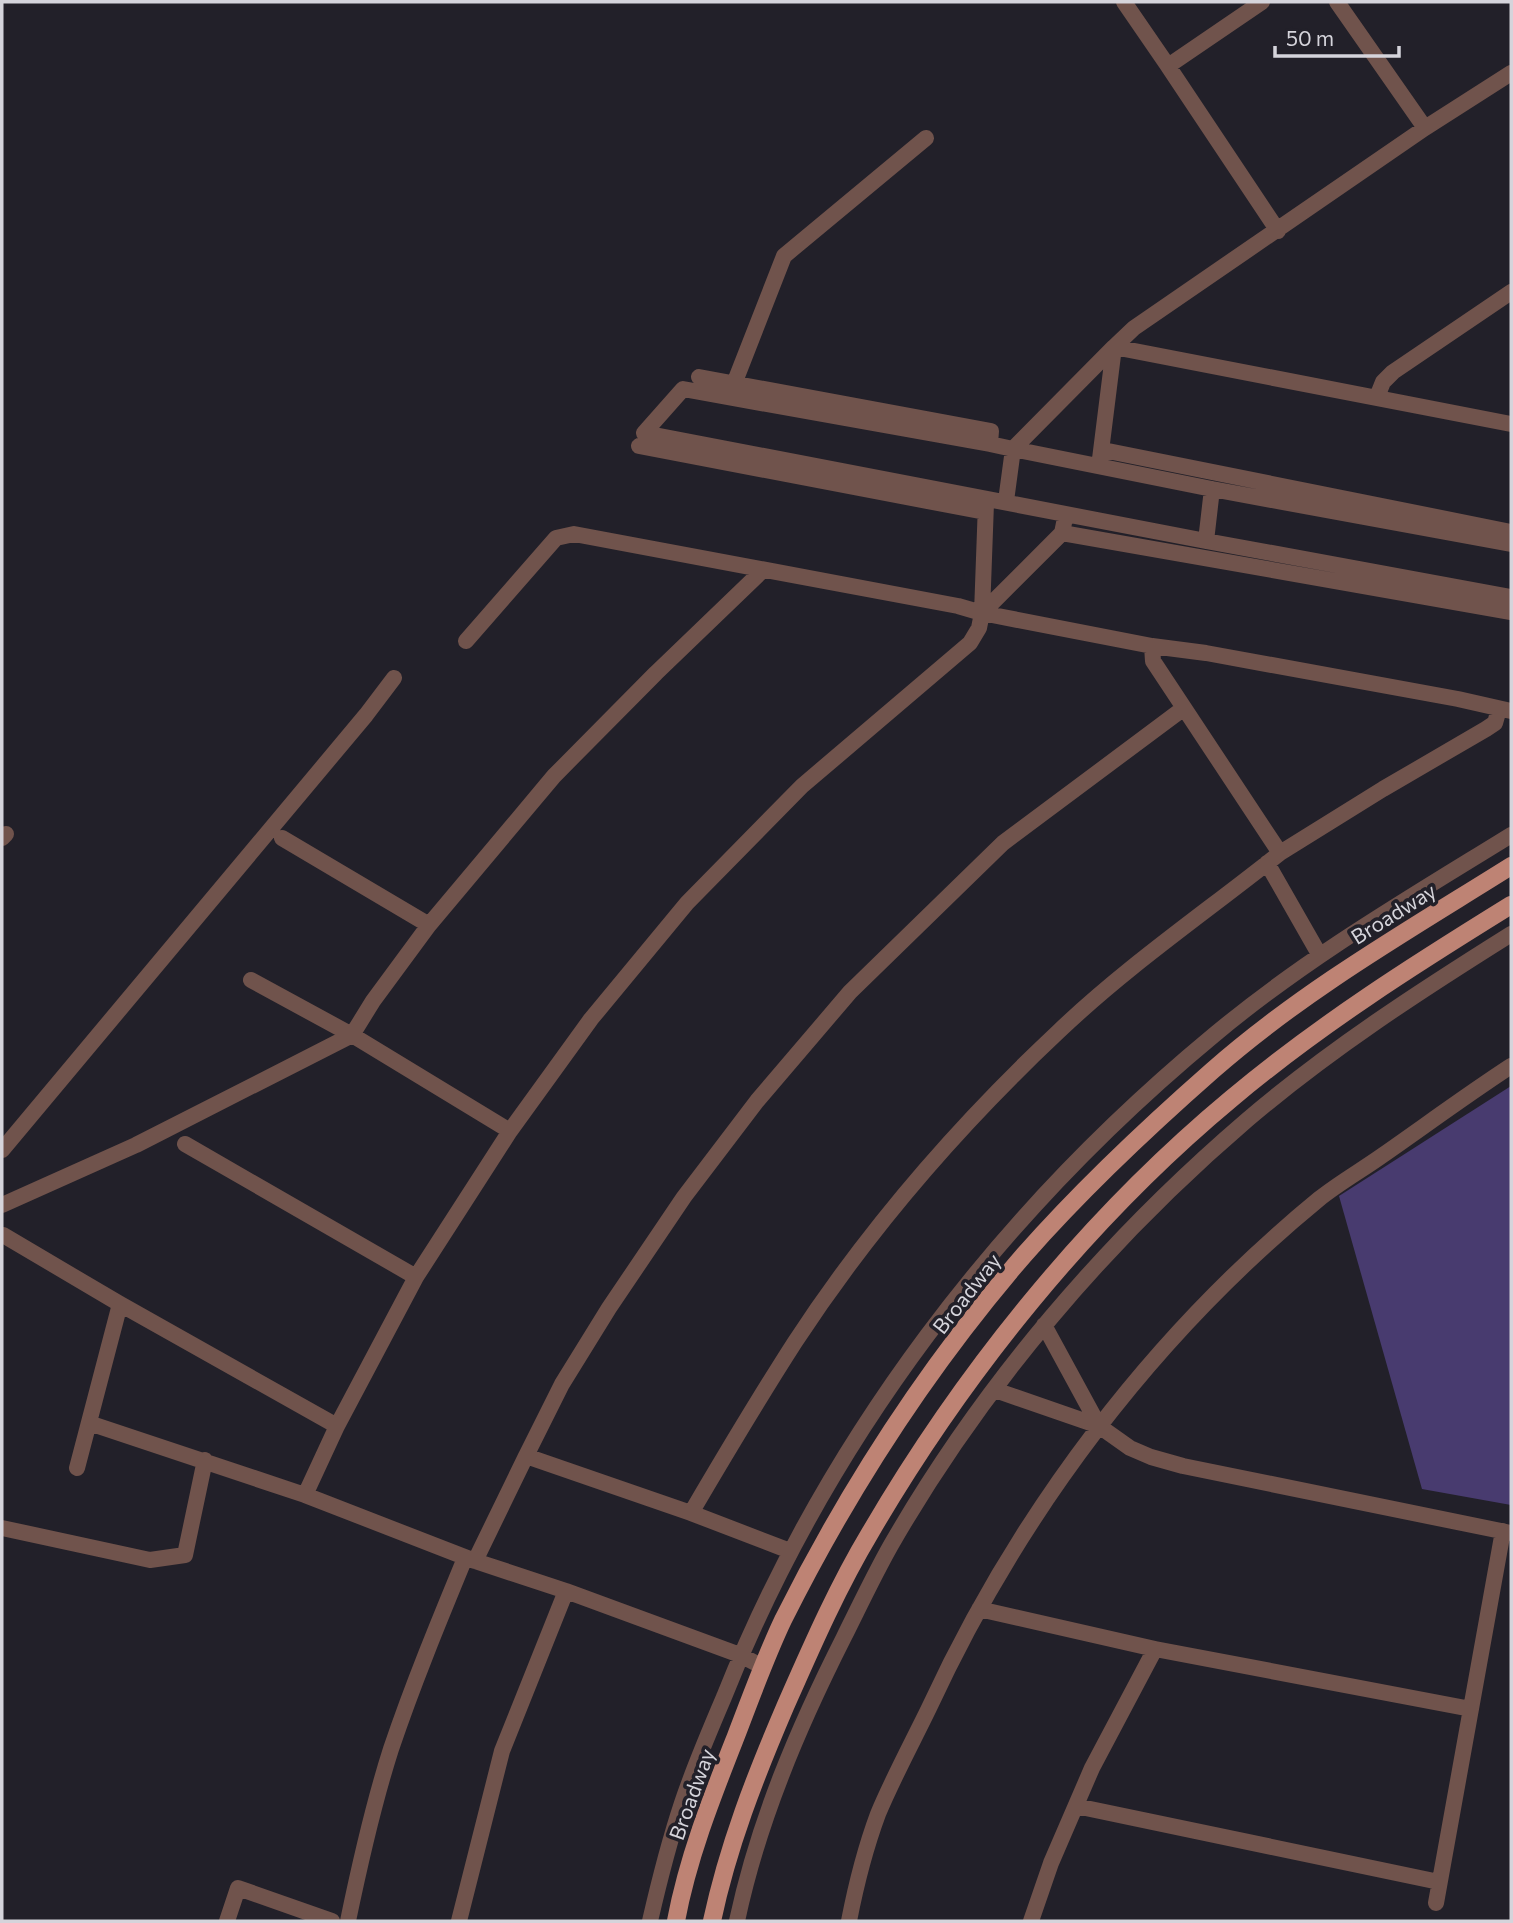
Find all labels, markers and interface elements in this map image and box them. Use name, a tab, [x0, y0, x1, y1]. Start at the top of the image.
scale bar	[1275, 14, 1399, 58]
text: 50 m	[1286, 25, 1334, 50]
street label: Broadway	[1346, 877, 1440, 949]
street label: Broadway	[927, 1248, 1005, 1338]
street label: Broadway	[663, 1745, 719, 1843]

